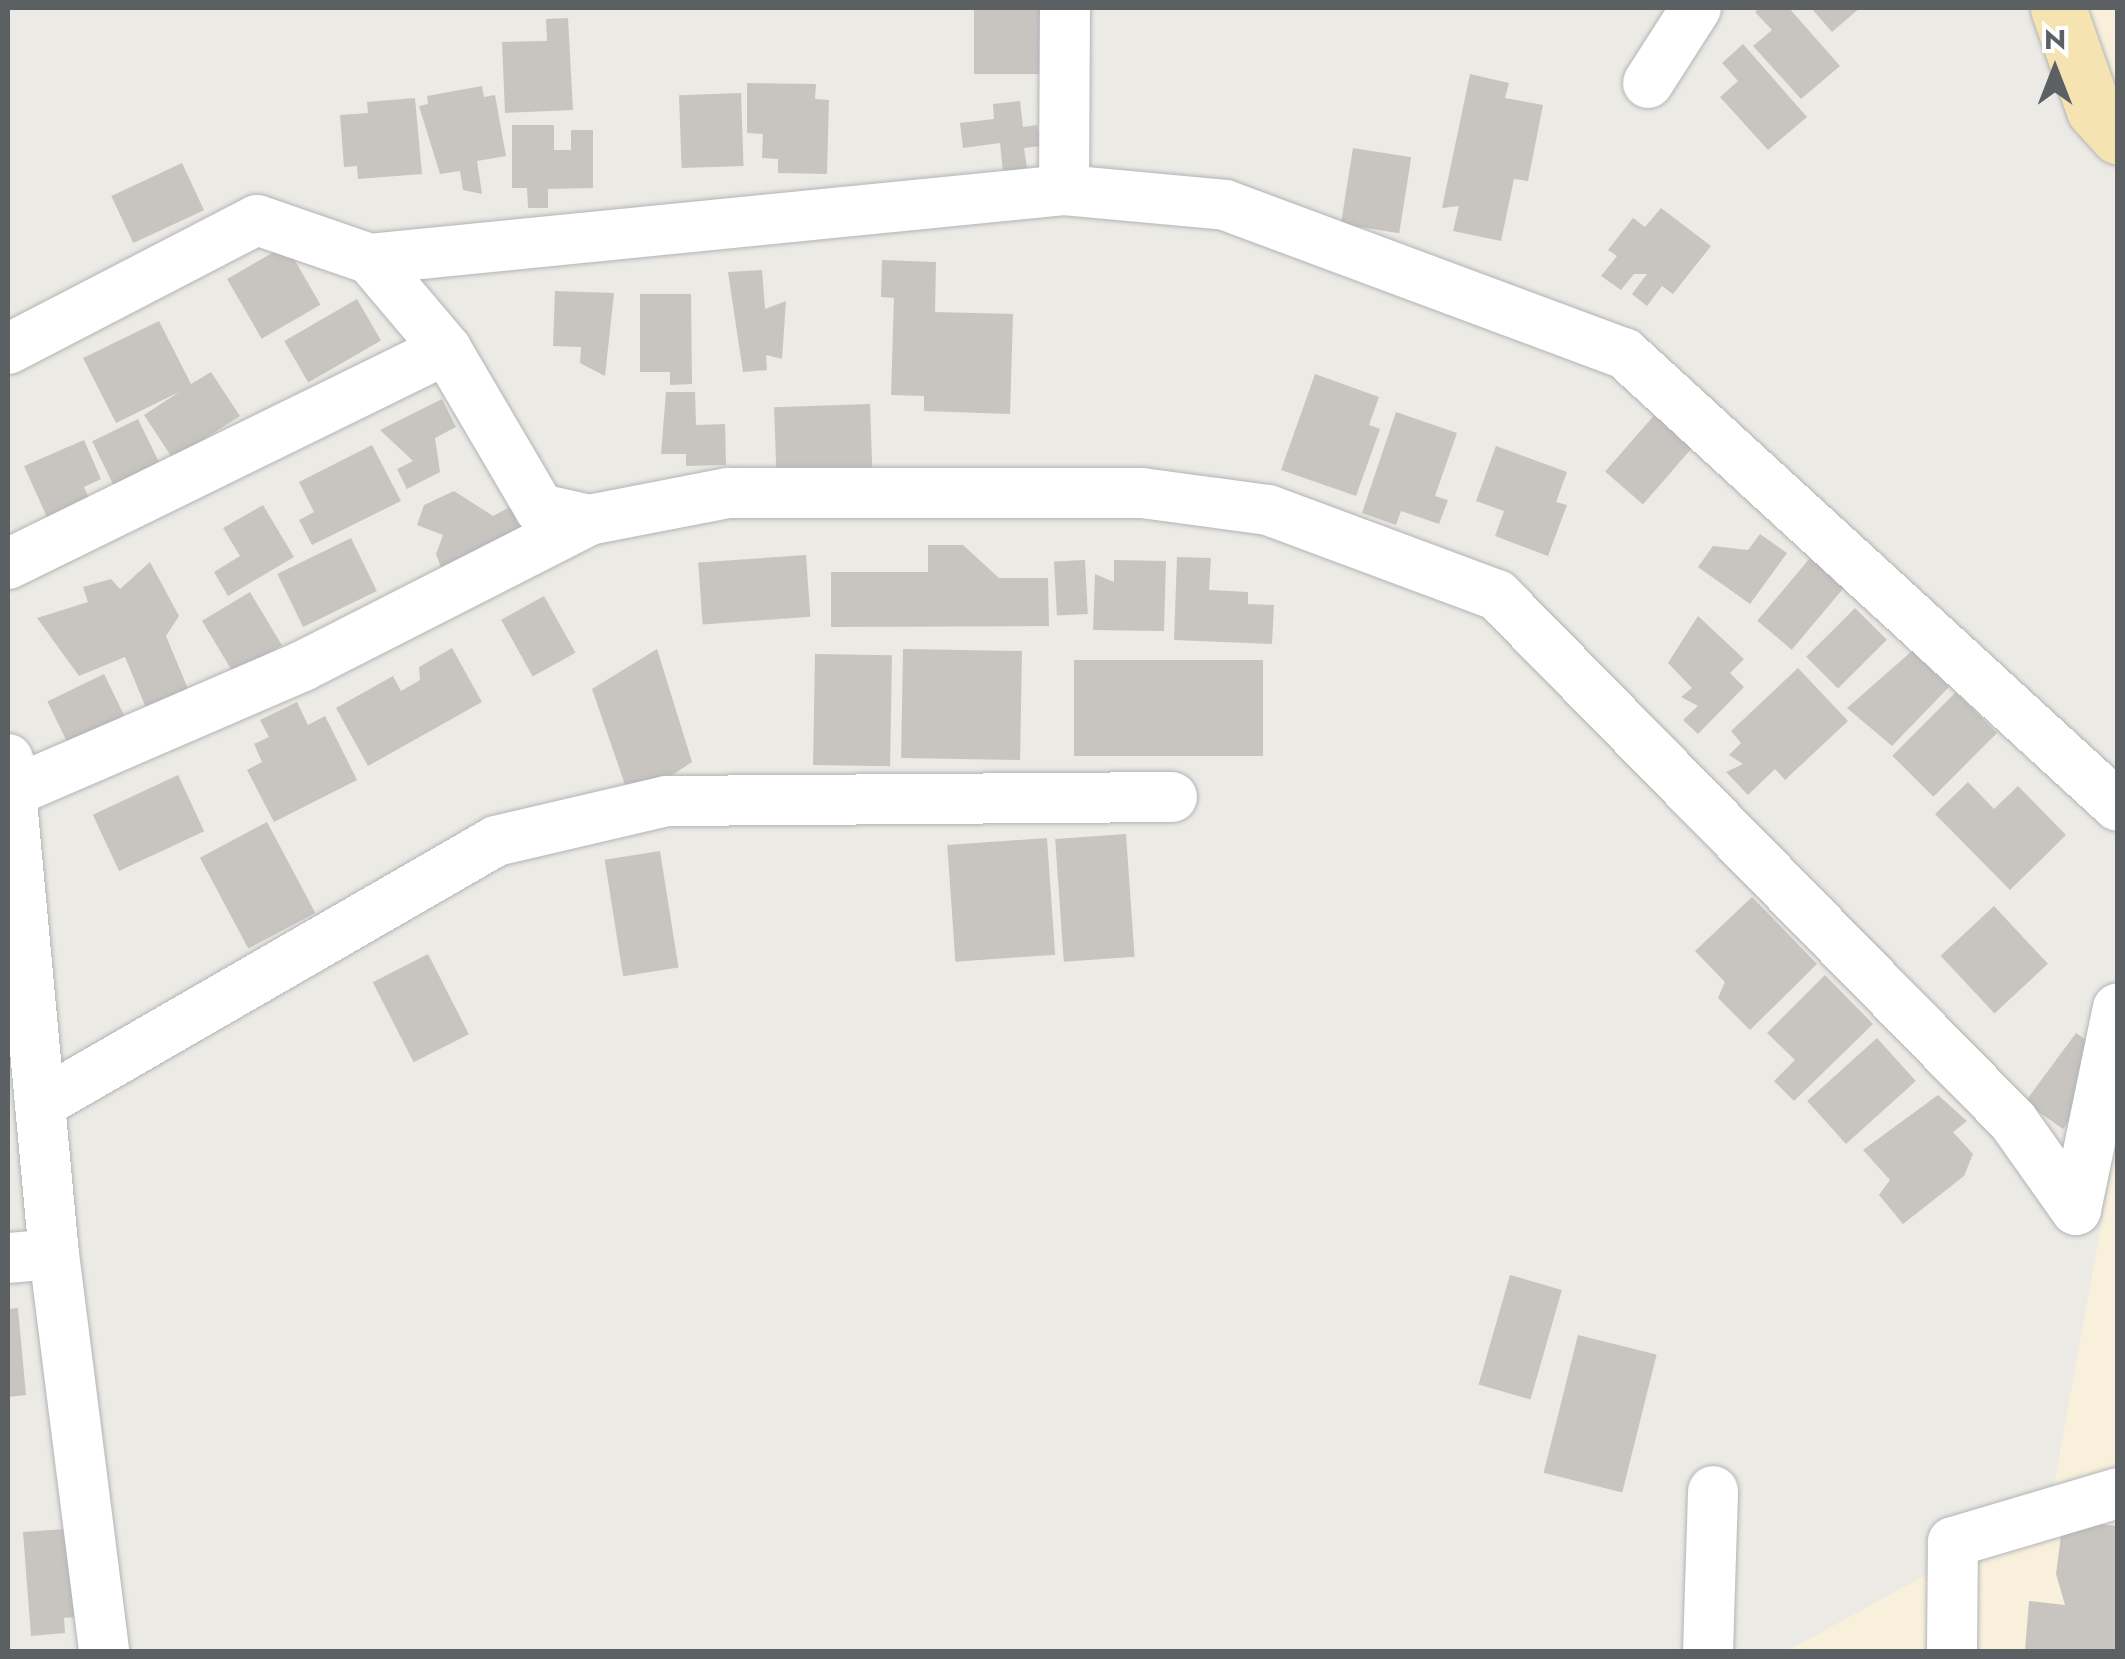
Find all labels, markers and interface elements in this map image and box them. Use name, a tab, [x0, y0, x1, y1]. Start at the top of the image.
text: N	[2044, 19, 2066, 60]
north arrow	[2005, 20, 2105, 120]

